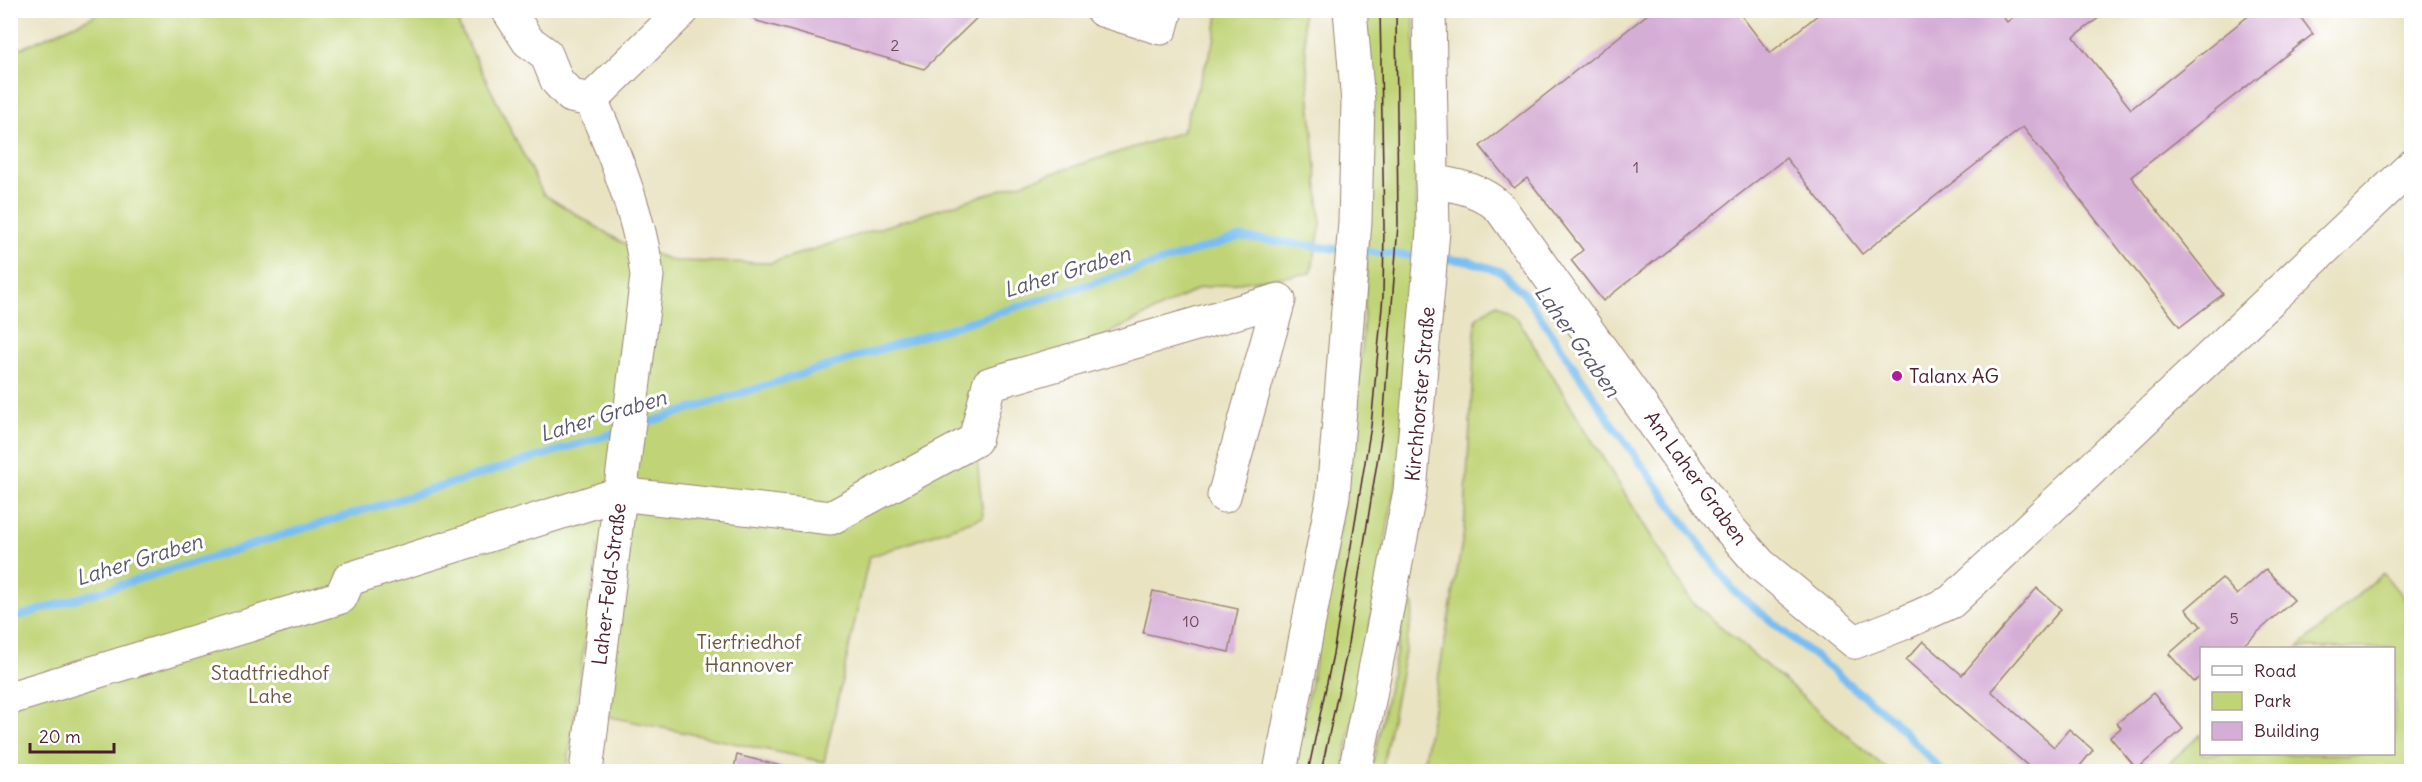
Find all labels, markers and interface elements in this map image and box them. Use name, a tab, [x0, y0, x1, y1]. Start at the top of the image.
house number: 2	[891, 35, 900, 55]
house number: 1	[1633, 157, 1639, 177]
water label: Laher Graben	[1000, 239, 1134, 304]
water label: Laher Graben	[1529, 279, 1626, 403]
street label: Kirchhorster Straße	[1399, 306, 1440, 482]
place label: Talanx AG	[1909, 363, 1999, 388]
marker: Talanx AG	[1890, 369, 1904, 383]
water label: Laher Graben	[536, 383, 670, 448]
street label: Am Laher Graben	[1639, 406, 1753, 550]
street label: Laher-Feld-Straße	[586, 501, 631, 667]
water label: Laher Graben	[72, 527, 206, 592]
house number: 5	[2229, 608, 2239, 628]
house number: 10	[1183, 611, 1199, 631]
park label: Tierfriedhof Hannover	[697, 629, 802, 677]
legend	[2200, 647, 2395, 755]
text: Road	[2254, 659, 2297, 682]
park label: Stadtfriedhof Lahe	[211, 660, 330, 708]
text: Park	[2254, 689, 2291, 712]
scale bar	[30, 716, 114, 754]
text: Building	[2254, 719, 2319, 742]
text: 20 m	[39, 725, 81, 748]

